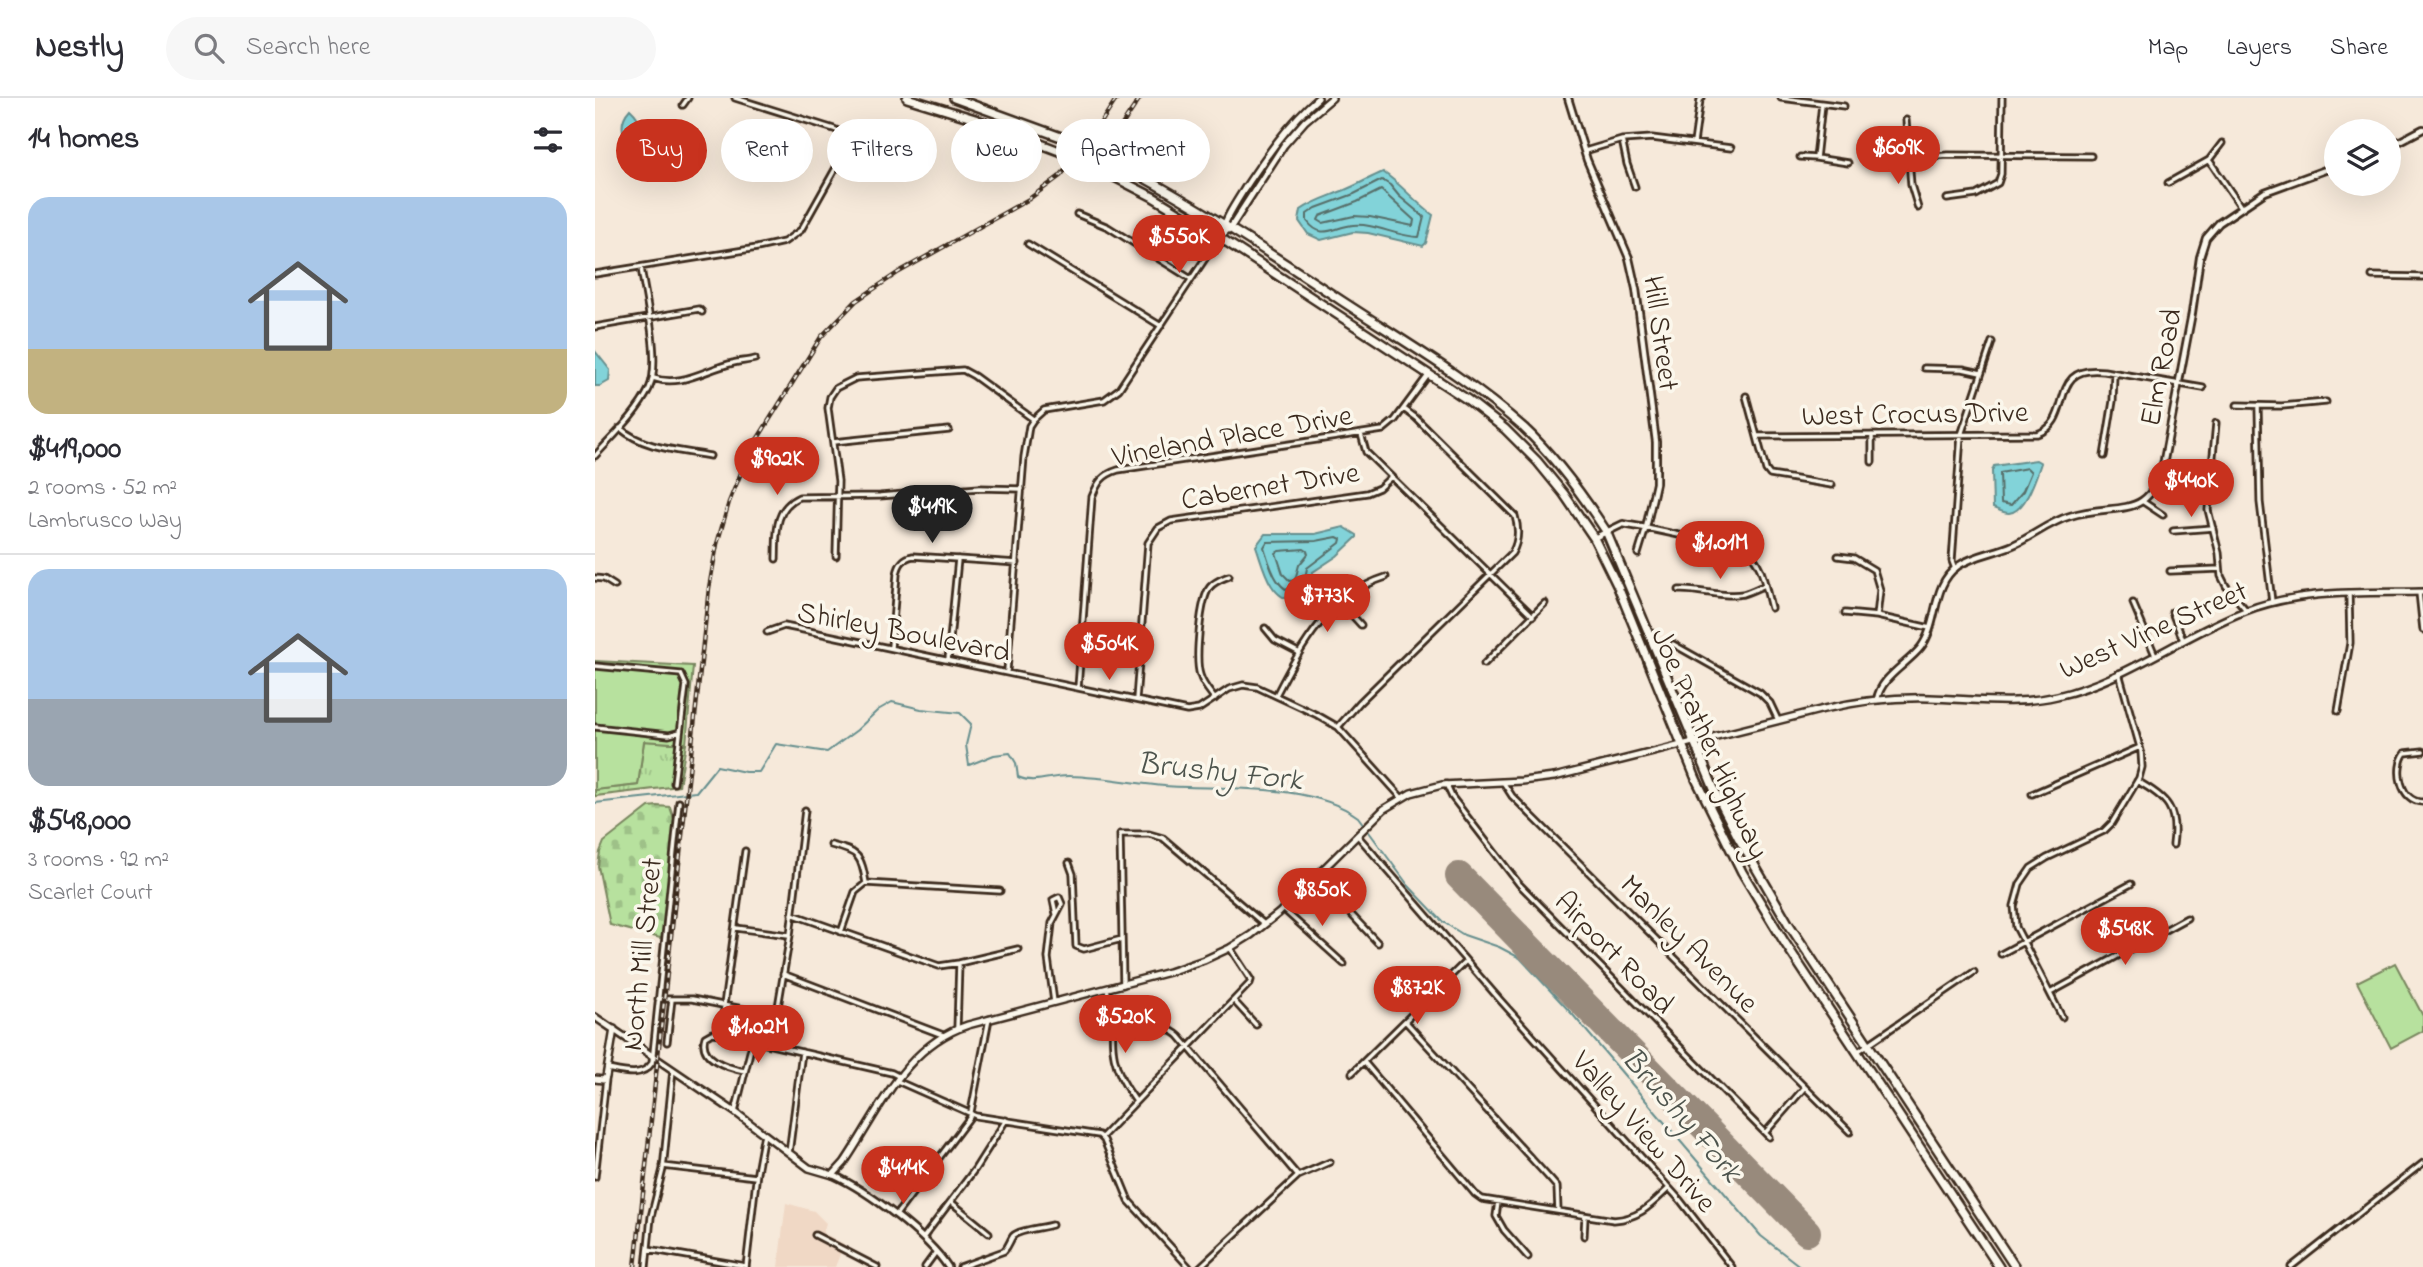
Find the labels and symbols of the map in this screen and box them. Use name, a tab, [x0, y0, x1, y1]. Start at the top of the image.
pin: $609K	[1849, 126, 1947, 186]
pin: $550K	[1130, 216, 1228, 275]
street label: Hill Street	[1629, 273, 1689, 394]
street label: Elm Road	[2130, 305, 2196, 430]
street label: West Crocus Drive	[1801, 392, 2029, 440]
street label: Vineland Place Drive	[1108, 395, 1357, 481]
pin: $902K	[728, 438, 826, 497]
street label: Cabernet Drive	[1178, 452, 1363, 524]
pin: $440K	[2142, 460, 2240, 519]
pin: $419K	[883, 486, 981, 545]
pin: $1.01M	[1663, 522, 1777, 581]
street label: West Vine Street	[2053, 571, 2255, 693]
pin: $773K	[1278, 574, 1376, 634]
street label: Shirley Boulevard	[793, 592, 1014, 676]
pin: $504K	[1060, 622, 1158, 682]
street label: Joe Prather Highway	[1638, 622, 1779, 867]
water label: Brushy Fork	[1135, 741, 1306, 806]
street label: North Mill Street	[612, 856, 676, 1053]
street label: Manley Avenue	[1608, 865, 1768, 1025]
pin: $850K	[1273, 868, 1371, 928]
street label: Airport Road	[1542, 882, 1683, 1026]
pin: $548K	[2076, 908, 2174, 967]
pin: $872K	[1368, 967, 1466, 1026]
pin: $520K	[1076, 996, 1174, 1055]
pin: $1.02M	[701, 1006, 815, 1065]
water label: Brushy Fork	[1608, 1038, 1754, 1196]
street label: Valley View Drive	[1559, 1041, 1726, 1224]
pin: $414K	[854, 1146, 952, 1206]

